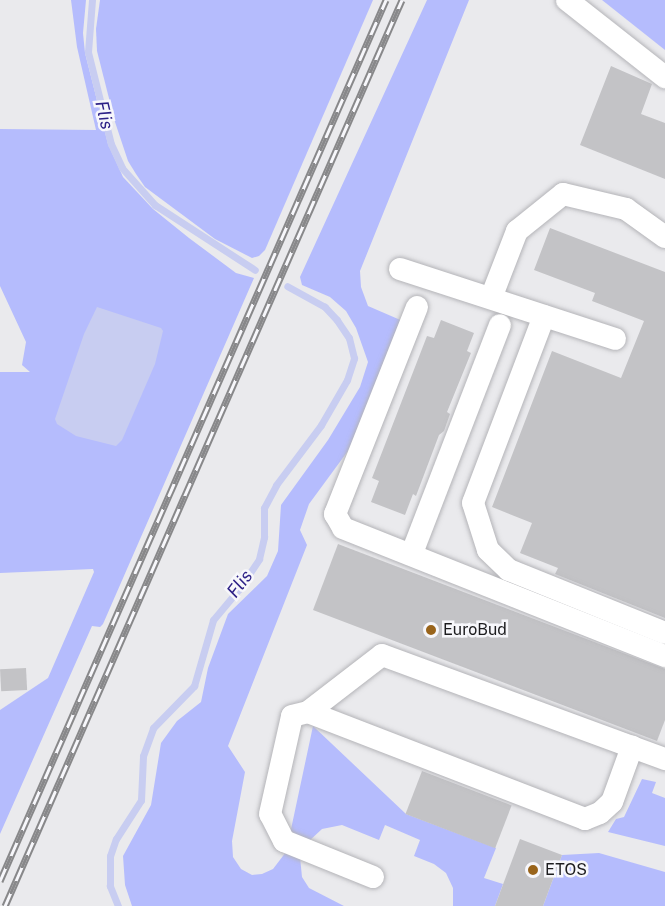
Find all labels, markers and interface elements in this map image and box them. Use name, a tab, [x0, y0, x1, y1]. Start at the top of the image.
water label: Flis	[90, 99, 118, 131]
water label: Flis	[223, 566, 257, 602]
place label: EuroBud	[443, 620, 507, 640]
marker: EuroBud	[424, 623, 438, 637]
place label: ETOS	[545, 860, 587, 880]
marker: ETOS	[526, 863, 540, 877]

